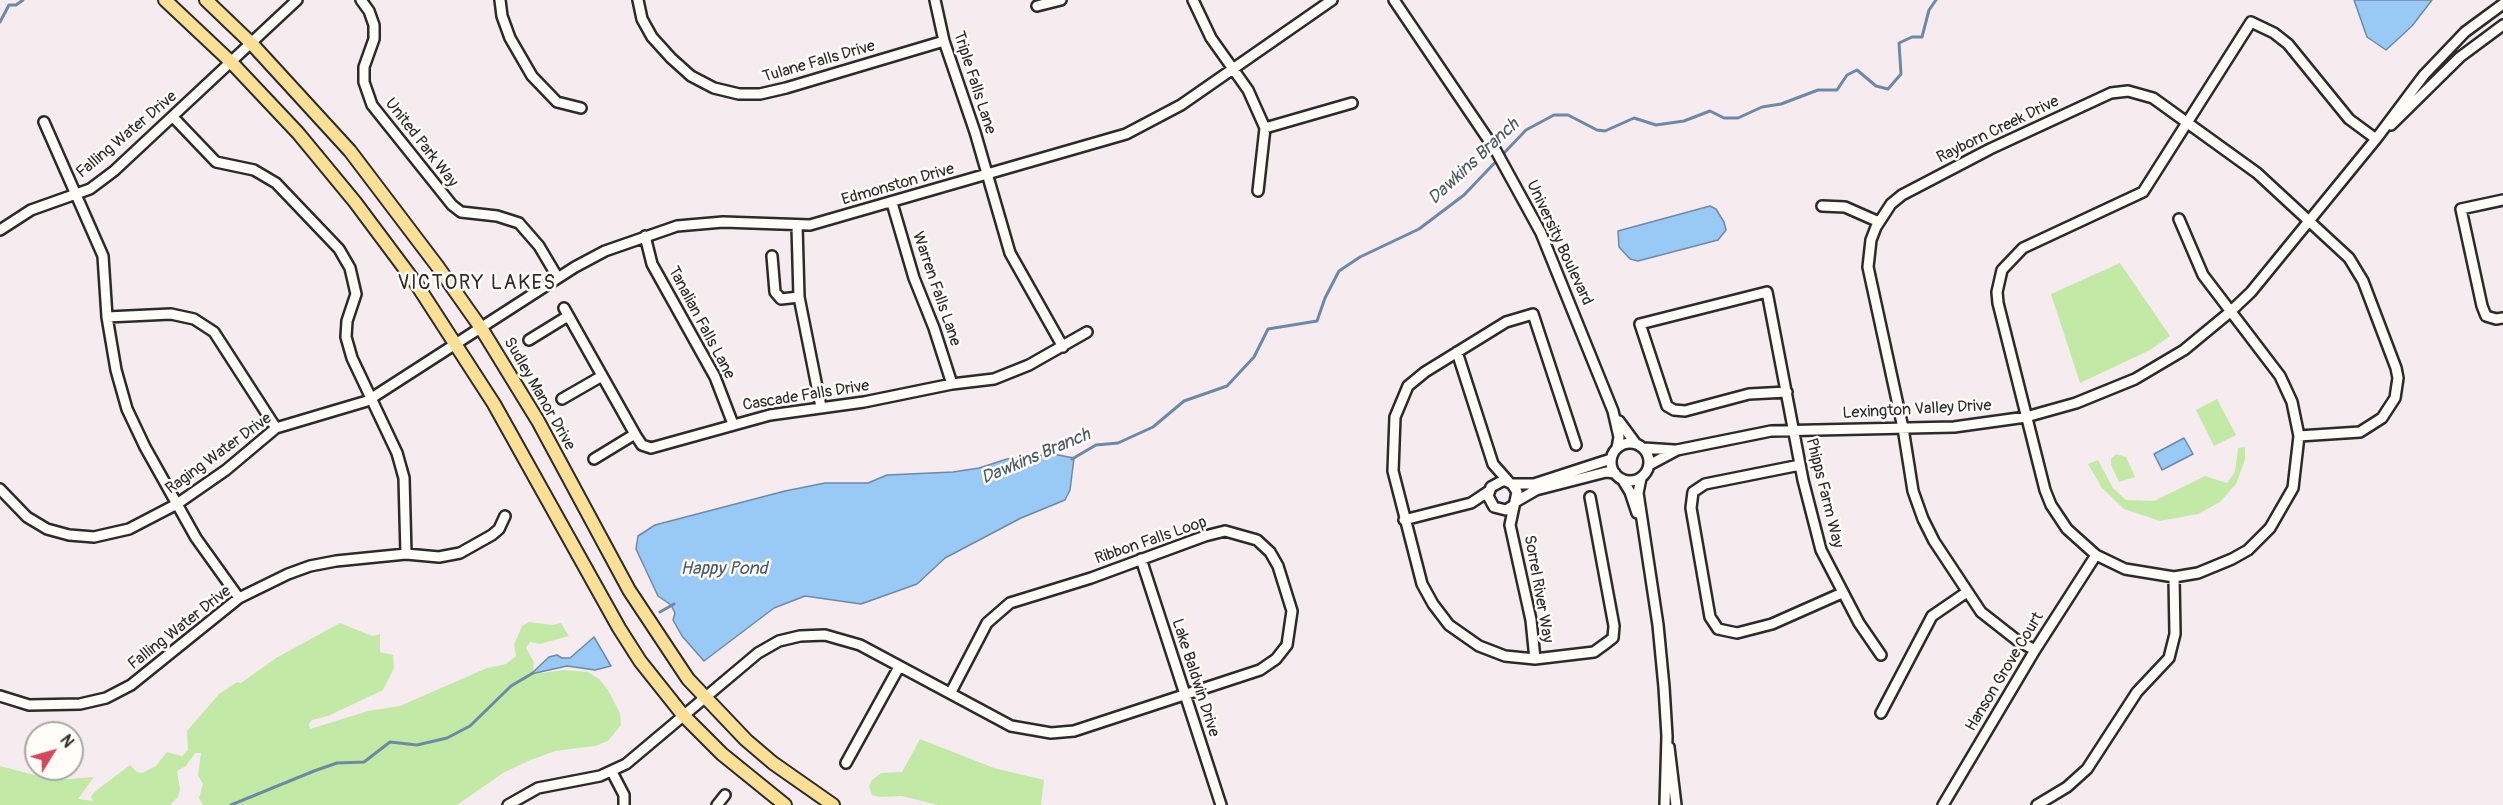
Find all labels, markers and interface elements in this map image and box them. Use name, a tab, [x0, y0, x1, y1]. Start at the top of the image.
street label: Triple Falls Lane	[948, 29, 1000, 137]
street label: Tulane Falls Drive	[761, 37, 877, 87]
street label: Falling Water Drive	[73, 87, 181, 183]
street label: Rayborn Creek Drive	[1934, 92, 2062, 168]
street label: United Park Way	[380, 95, 462, 191]
water label: Dawkins Branch	[1424, 114, 1524, 210]
street label: Edmonston Drive	[839, 160, 957, 210]
street label: University Boulevard	[1522, 177, 1596, 309]
street label: Warren Falls Lane	[907, 229, 965, 349]
street label: Tanalian Falls Lane	[663, 263, 739, 383]
district label: VICTORY LAKES	[397, 272, 557, 296]
street label: Sudley Manor Drive	[499, 334, 579, 454]
street label: Cascade Falls Drive	[741, 377, 871, 415]
street label: Lexington Valley Drive	[1842, 397, 1992, 423]
street label: Raging Water Drive	[162, 409, 276, 499]
water label: Dawkins Branch	[978, 424, 1094, 490]
street label: Phipps Farm Way	[1801, 436, 1847, 550]
street label: Ribbon Falls Loop	[1093, 513, 1209, 569]
street label: Sorrel River Way	[1519, 534, 1557, 644]
water label: Happy Pond	[681, 558, 767, 580]
street label: Falling Water Drive	[125, 582, 235, 674]
street label: Hanson Grove Court	[1962, 609, 2048, 735]
street label: Lake Baldwin Drive	[1167, 617, 1223, 739]
north arrow	[24, 721, 84, 781]
text: N	[56, 731, 78, 752]

